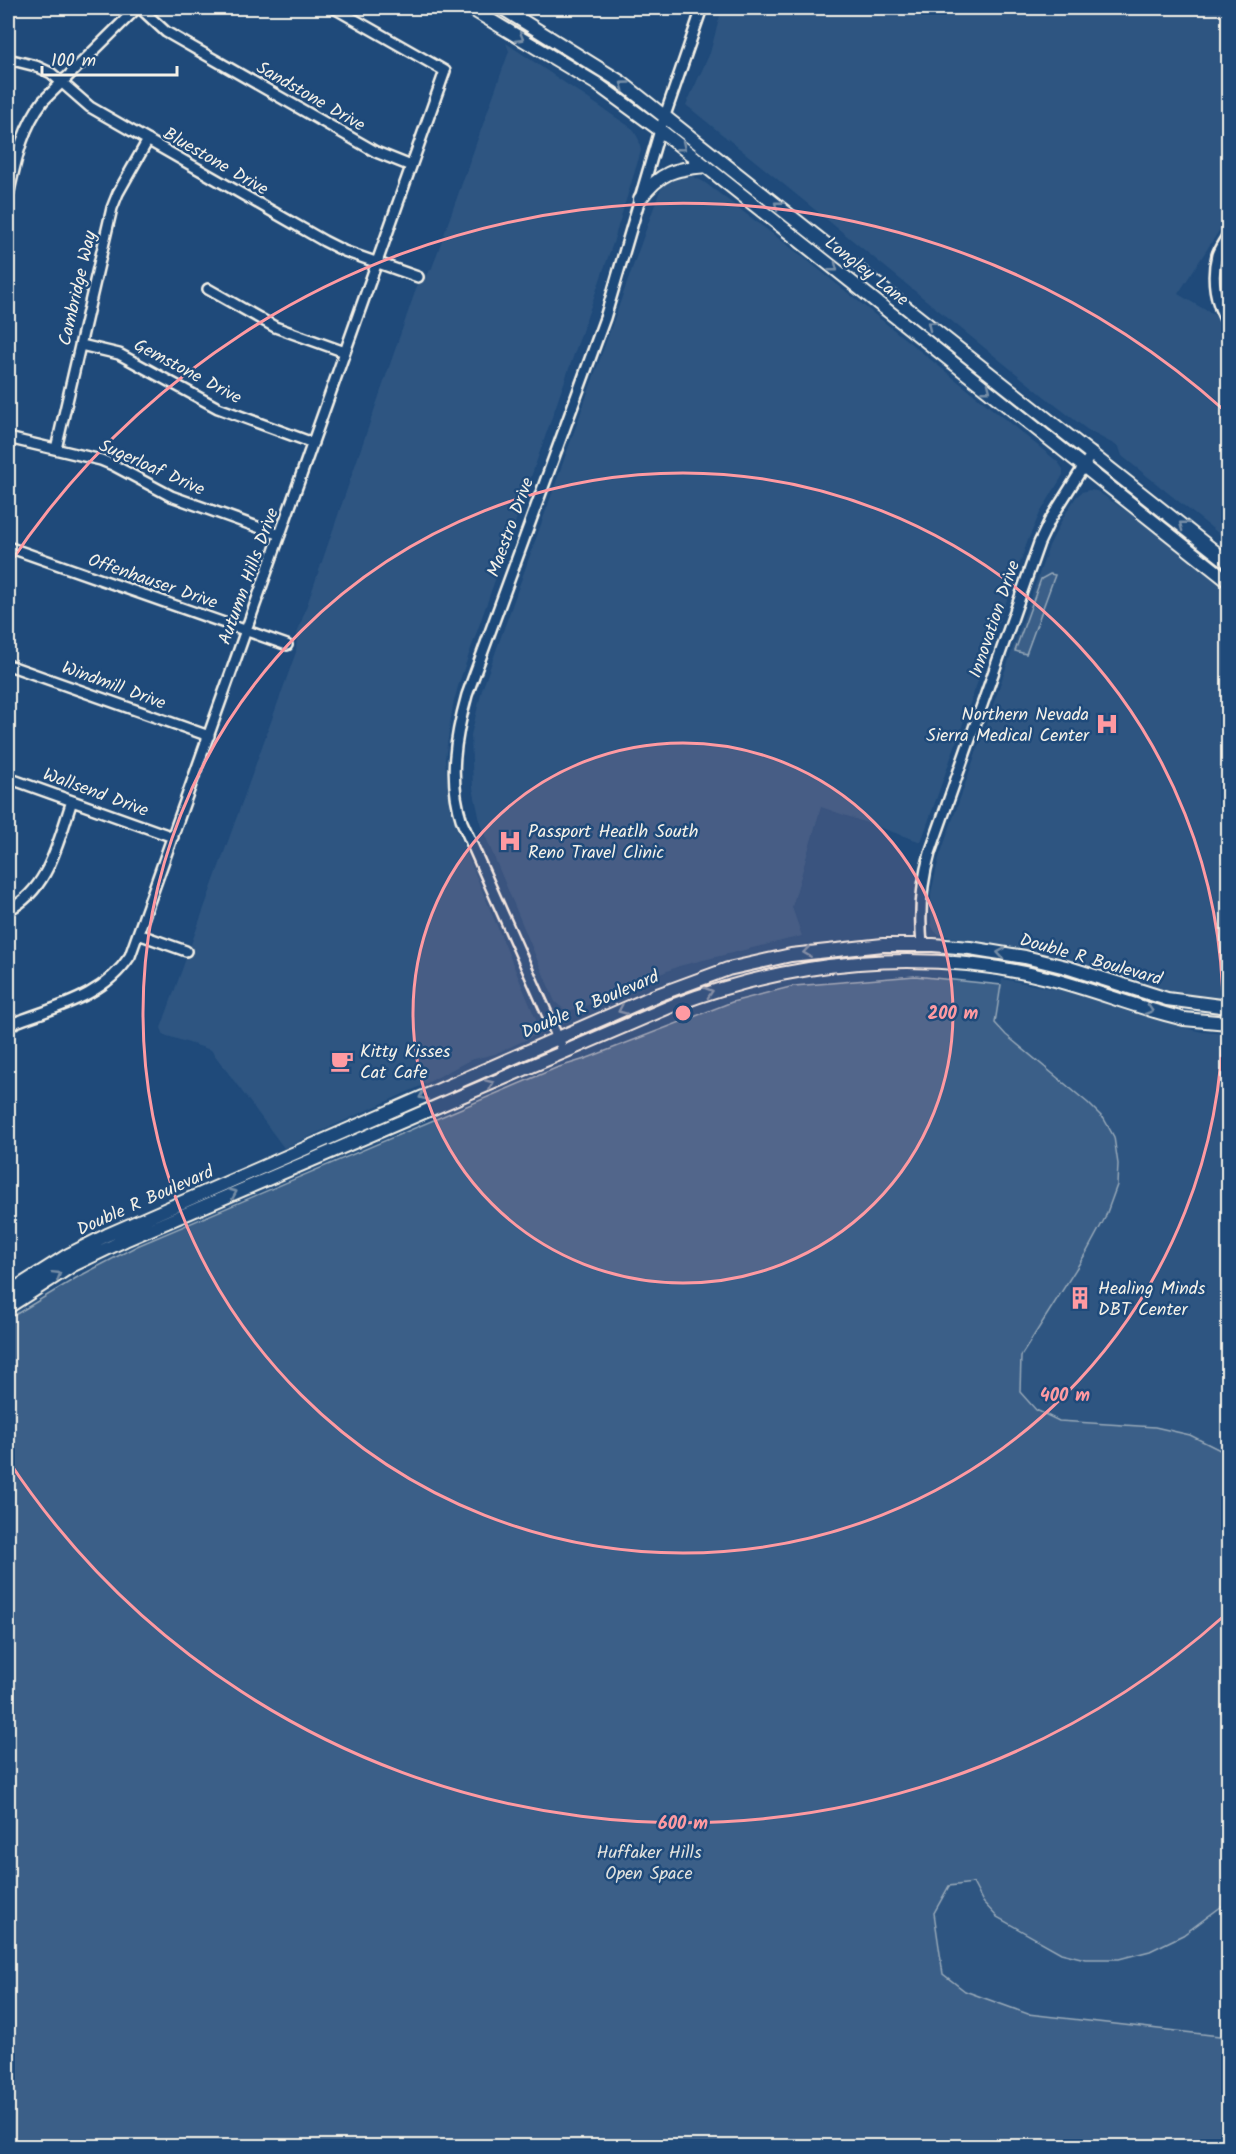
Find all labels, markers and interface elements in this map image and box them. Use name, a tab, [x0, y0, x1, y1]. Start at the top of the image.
one-way arrow	[514, 31, 524, 42]
scale bar	[42, 39, 177, 77]
text: 100 m	[51, 47, 96, 76]
street label: Sandstone Drive	[250, 54, 370, 140]
one-way arrow	[620, 81, 631, 92]
street label: Bluestone Drive	[157, 120, 274, 204]
one-way arrow	[675, 140, 686, 151]
one-way arrow	[774, 201, 785, 212]
street label: Cambridge Way	[51, 228, 106, 349]
street label: Longley Lane	[818, 230, 915, 314]
one-way arrow	[828, 261, 839, 272]
one-way arrow	[927, 322, 938, 333]
street label: Gemstone Drive	[128, 332, 247, 413]
one-way arrow	[981, 382, 992, 393]
street label: Sugerloaf Drive	[94, 432, 209, 505]
street label: Maestro Drive	[480, 474, 543, 581]
street label: Autumn Hills Drive	[211, 504, 288, 649]
one-way arrow	[1178, 522, 1189, 533]
street label: Offenhauser Drive	[84, 547, 221, 618]
street label: Innovation Drive	[962, 557, 1029, 682]
street label: Windmill Drive	[57, 654, 170, 719]
place label: Northern Nevada Sierra Medical Center	[926, 701, 1090, 751]
hospital icon: Northern Nevada Sierra Medical Center	[1094, 711, 1120, 737]
street label: Wallsend Drive	[39, 761, 152, 826]
place label: Passport Heatlh South Reno Travel Clinic	[528, 818, 698, 868]
hospital icon: Passport Heatlh South Reno Travel Clinic	[497, 828, 523, 854]
street label: Double R Boulevard	[1016, 926, 1166, 995]
one-way arrow	[802, 946, 812, 958]
one-way arrow	[997, 947, 1007, 960]
street label: Double R Boulevard	[517, 963, 665, 1047]
one-way arrow	[703, 987, 714, 1000]
text: 200 m	[928, 1000, 979, 1029]
one-way arrow	[617, 1003, 628, 1015]
centre of rings	[673, 1003, 693, 1023]
one-way arrow	[1143, 1003, 1154, 1015]
place label: Kitty Kisses Cat Cafe	[360, 1038, 451, 1088]
cafe icon: Kitty Kisses Cat Cafe	[329, 1048, 355, 1074]
one-way arrow	[484, 1079, 495, 1091]
one-way arrow	[419, 1089, 430, 1101]
street label: Double R Boulevard	[73, 1158, 220, 1245]
one-way arrow	[227, 1188, 238, 1200]
one-way arrow	[51, 1271, 61, 1283]
place label: Healing Minds DBT Center	[1098, 1275, 1206, 1325]
building icon: Healing Minds DBT Center	[1067, 1285, 1093, 1311]
text: 400 m	[1040, 1382, 1090, 1411]
text: 600 m	[658, 1810, 708, 1839]
park label: Huffaker Hills Open Space	[596, 1839, 702, 1889]

